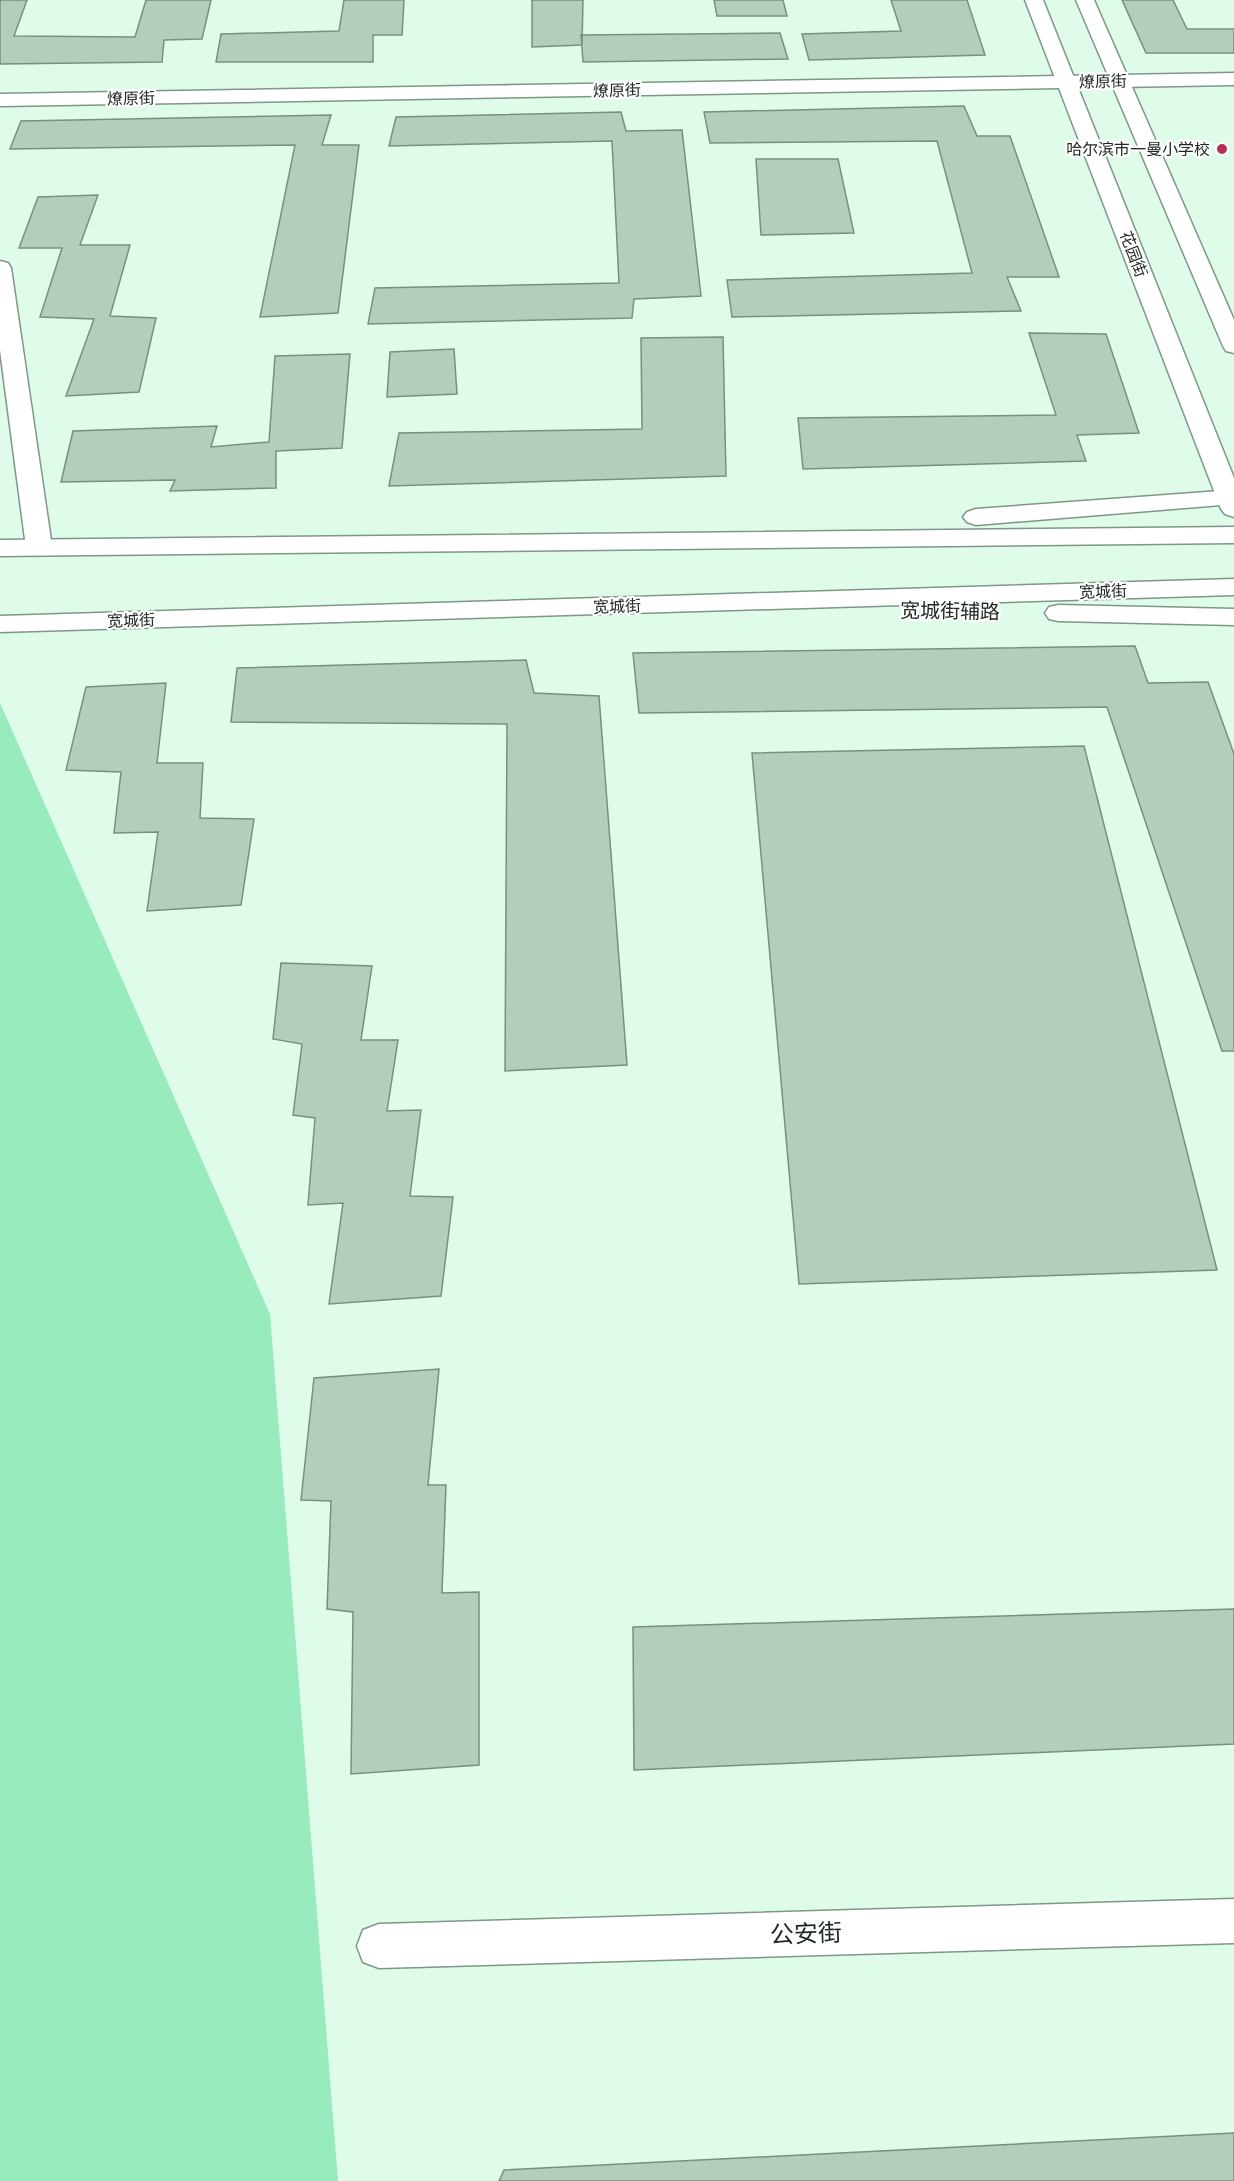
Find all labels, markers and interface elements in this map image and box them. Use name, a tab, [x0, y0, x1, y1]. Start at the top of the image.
street label: 燎原街	[1079, 71, 1127, 91]
street label: 燎原街	[593, 80, 641, 100]
street label: 燎原街	[107, 88, 155, 108]
place label: 哈尔滨市一曼小学校	[1066, 139, 1210, 159]
marker: 哈尔滨市一曼小学校	[1215, 142, 1229, 156]
street label: 花园街	[1116, 228, 1152, 280]
street label: 宽城街	[1079, 580, 1127, 602]
street label: 宽城街	[593, 595, 641, 617]
street label: 宽城街辅路	[900, 598, 1000, 624]
street label: 宽城街	[107, 609, 155, 631]
street label: 公安街	[769, 1918, 842, 1949]

